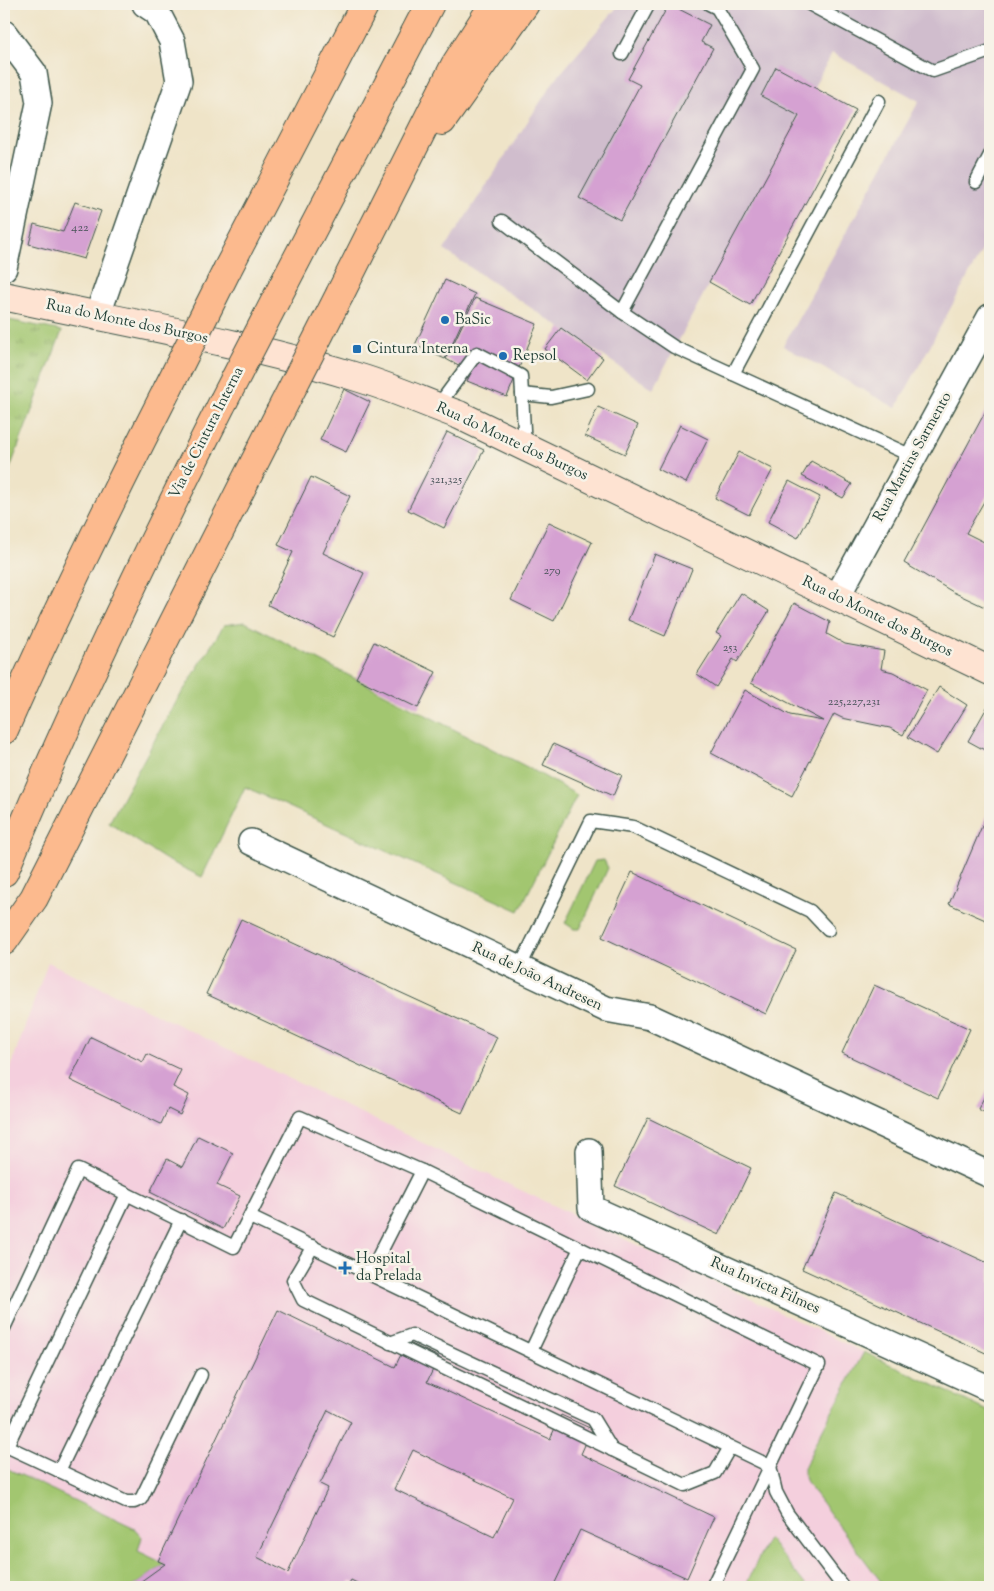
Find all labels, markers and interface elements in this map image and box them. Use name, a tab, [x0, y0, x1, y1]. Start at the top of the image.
house number: 422	[71, 219, 89, 237]
street label: Rua do Monte dos Burgos	[44, 295, 210, 349]
place label: BaSic	[455, 310, 491, 331]
marker: BaSic	[439, 314, 451, 326]
place label: Cintura Interna	[367, 339, 469, 360]
marker: Cintura Interna	[351, 343, 363, 355]
place label: Repsol	[513, 346, 557, 367]
marker: Repsol	[497, 350, 509, 362]
street label: Via de Cintura Interna	[165, 363, 249, 503]
street label: Rua Martins Sarmento	[869, 388, 957, 526]
street label: Rua do Monte dos Burgos	[433, 398, 591, 486]
house number: 321,325	[430, 471, 462, 489]
house number: 279	[543, 562, 561, 580]
street label: Rua do Monte dos Burgos	[798, 571, 956, 663]
house number: 253	[723, 639, 737, 657]
house number: 225,227,231	[828, 693, 880, 711]
street label: Rua de João Andresen	[468, 938, 606, 1017]
place label: Hospital da Prelada	[356, 1249, 422, 1287]
street label: Rua Invicta Filmes	[707, 1252, 823, 1320]
marker: Hospital da Prelada	[338, 1261, 352, 1275]

